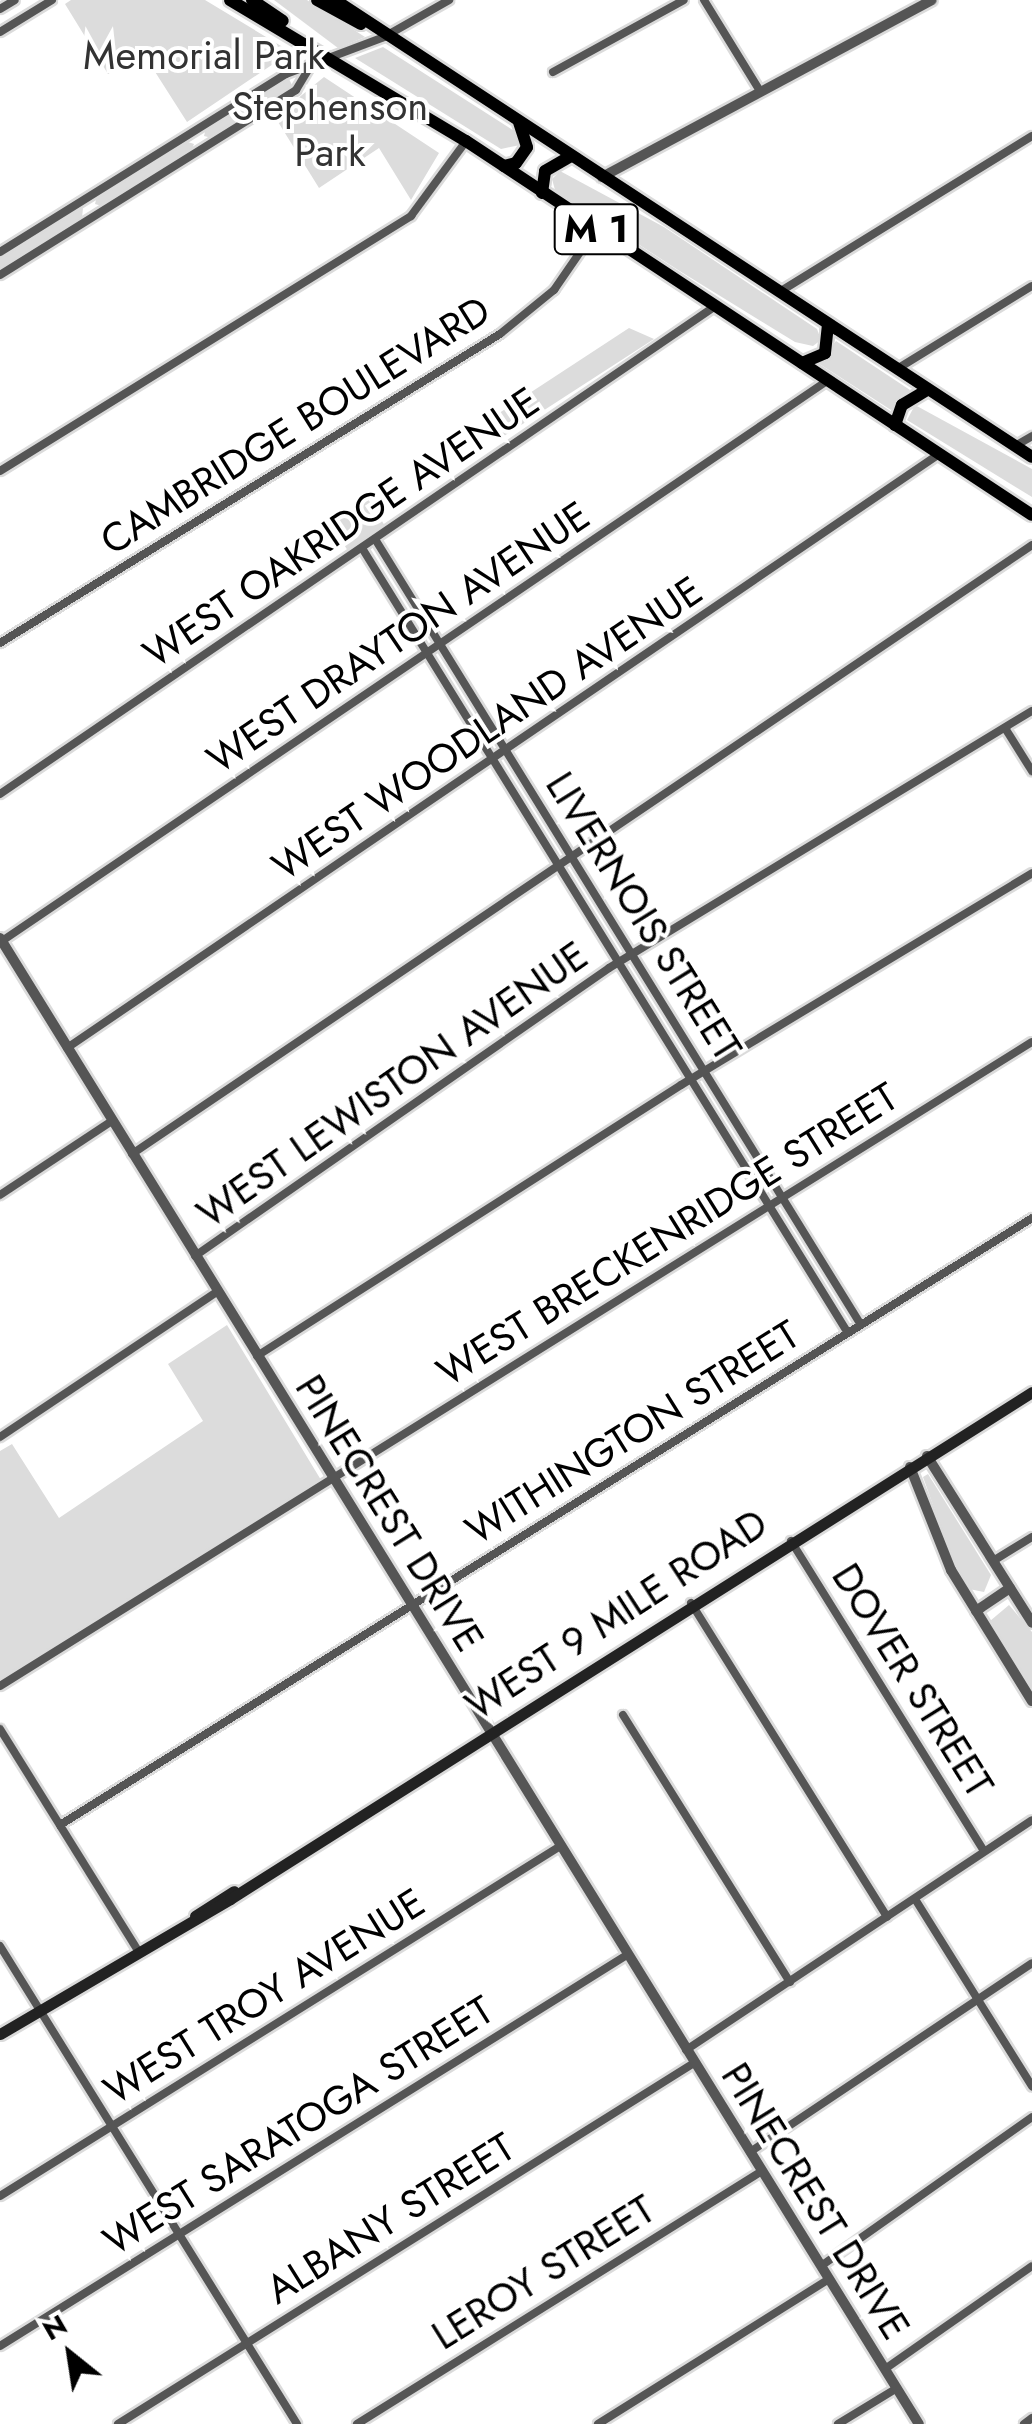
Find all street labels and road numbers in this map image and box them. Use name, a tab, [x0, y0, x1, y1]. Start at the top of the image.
road number: M 1	[554, 196, 638, 262]
street label: CAMBRIDGE BOULEVARD	[92, 285, 498, 565]
street label: WEST OAKRIDGE AVENUE	[134, 377, 548, 677]
street label: WEST DRAYTON AVENUE	[198, 491, 598, 783]
street label: WEST WOODLAND AVENUE	[263, 566, 711, 890]
street label: LIVERNOIS STREET	[536, 763, 752, 1069]
street label: WEST LEWISTON AVENUE	[188, 931, 596, 1237]
street label: WEST BRECKENRIDGE STREET	[428, 1072, 906, 1396]
street label: WITHINGTON STREET	[456, 1310, 808, 1554]
street label: PINECREST DRIVE	[286, 1366, 494, 1660]
street label: WEST 9 MILE ROAD	[456, 1499, 776, 1729]
street label: DOVER STREET	[822, 1555, 1004, 1805]
street label: WEST TROY AVENUE	[95, 1878, 433, 2114]
street label: WEST SARATOGA STREET	[94, 1985, 502, 2265]
street label: PINECREST DRIVE	[712, 2054, 920, 2348]
street label: ALBANY STREET	[257, 2123, 523, 2313]
street label: LEROY STREET	[423, 2185, 663, 2359]

